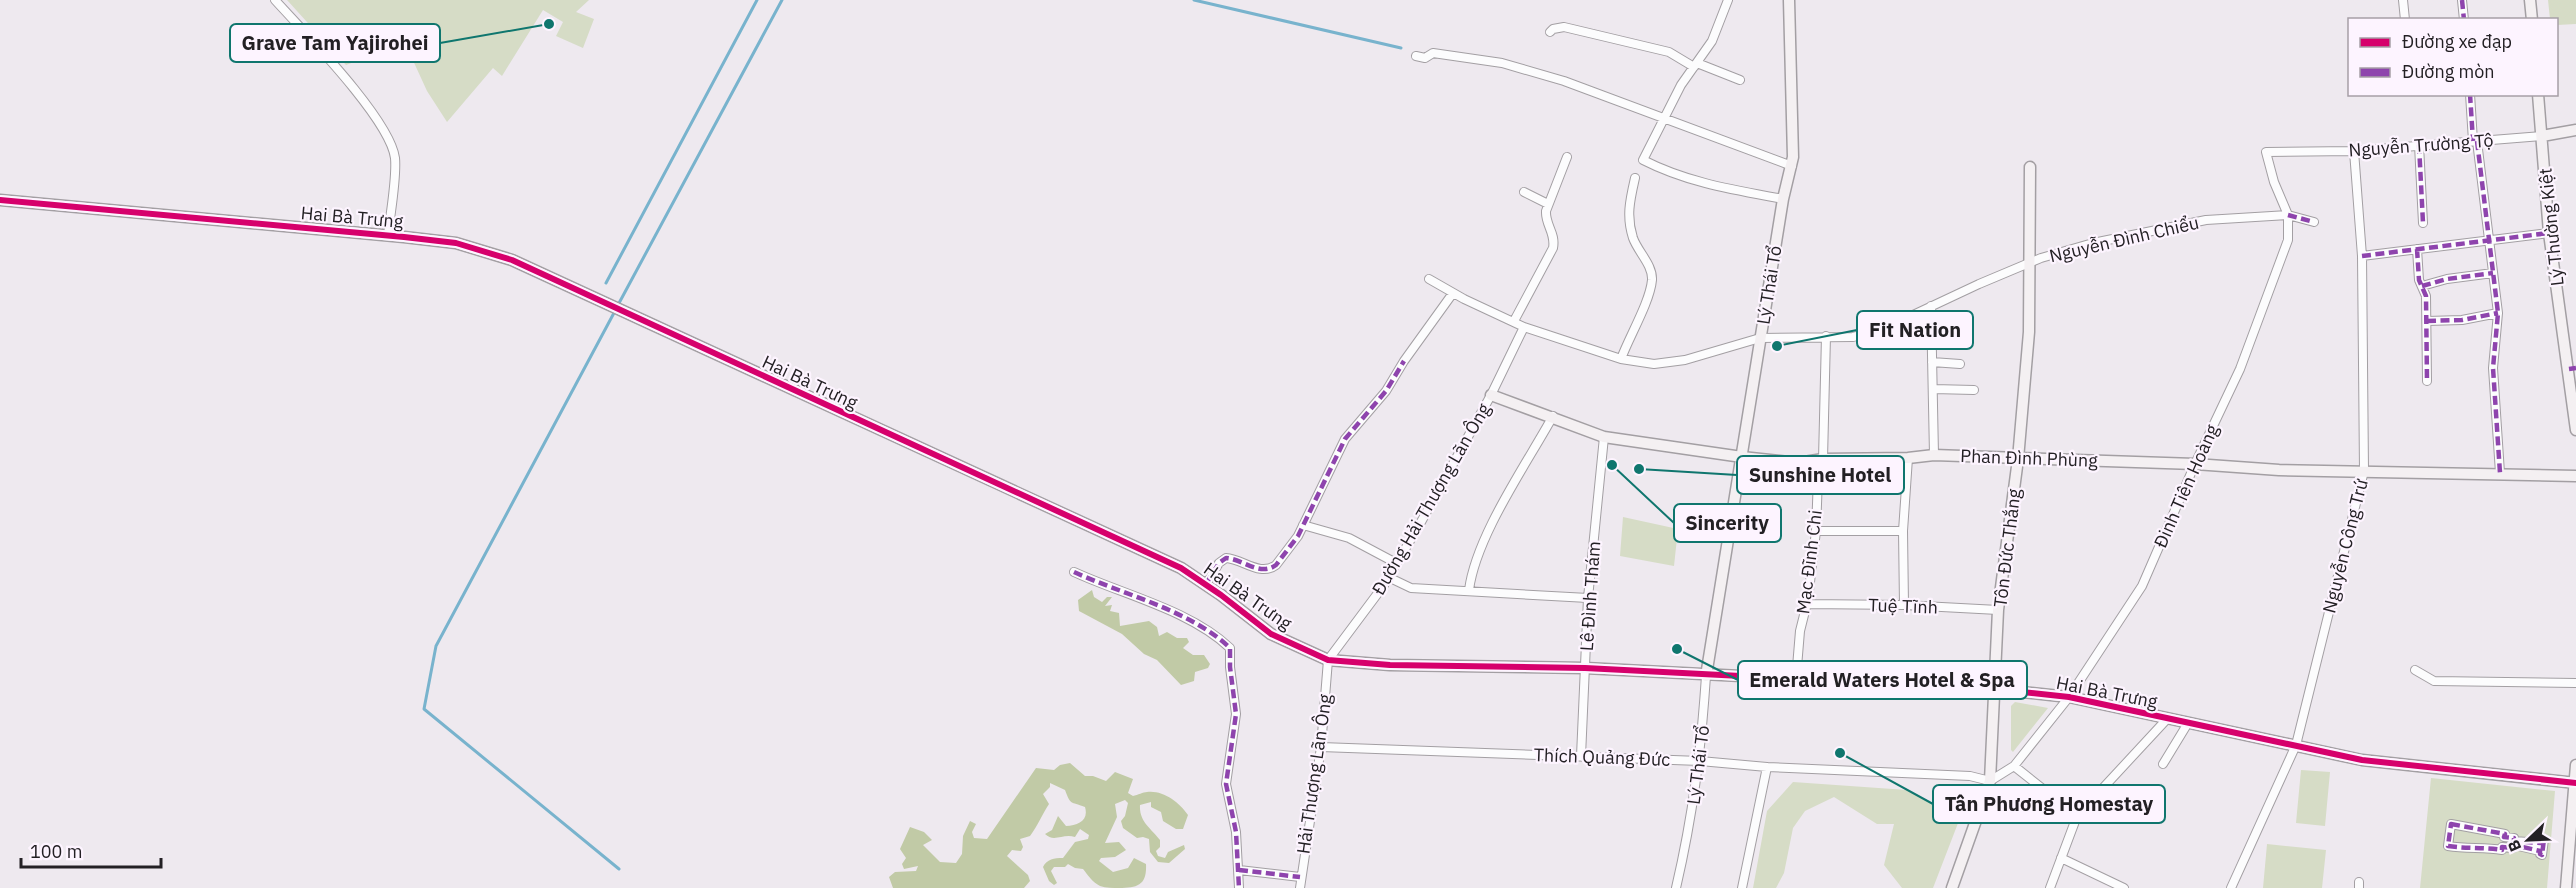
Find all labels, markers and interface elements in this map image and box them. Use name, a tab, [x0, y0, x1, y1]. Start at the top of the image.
legend	[2348, 18, 2558, 96]
callout: Grave Tam Yajirohei	[230, 24, 440, 62]
text: Grave Tam Yajirohei	[242, 29, 428, 56]
text: Đường xe đạp	[2402, 30, 2512, 53]
text: Đường mòn	[2402, 60, 2494, 83]
street label: Nguyễn Trường Tộ	[2348, 128, 2494, 162]
street label: Lý Thường Kiệt	[2533, 167, 2569, 287]
street label: Hai Bà Trưng	[300, 201, 405, 233]
street label: Nguyễn Đình Chiểu	[2047, 211, 2201, 267]
street label: Lý Thái Tổ	[1751, 244, 1787, 326]
callout: Fit Nation	[1857, 311, 1973, 349]
text: Fit Nation	[1869, 316, 1961, 343]
street label: Hai Bà Trưng	[759, 350, 862, 414]
street label: Đường Hải Thượng Lãn Ông	[1367, 398, 1496, 599]
street label: Đinh Tiên Hoàng	[2149, 420, 2224, 551]
street label: Phan Đình Phùng	[1960, 444, 2099, 472]
callout: Sunshine Hotel	[1737, 456, 1904, 494]
text: Sunshine Hotel	[1749, 461, 1891, 488]
street label: Nguyễn Công Trứ	[2317, 476, 2373, 615]
street label: Tôn Đức Thắng	[1988, 487, 2026, 609]
callout: Sincerity	[1674, 504, 1781, 542]
text: Sincerity	[1685, 509, 1769, 536]
street label: Mạc Đĩnh Chi	[1791, 509, 1827, 615]
street label: Lê Đình Thám	[1575, 540, 1605, 652]
street label: Hai Bà Trưng	[1199, 557, 1297, 635]
street label: Tuệ Tĩnh	[1868, 593, 1938, 619]
callout: Emerald Waters Hotel & Spa	[1738, 661, 2027, 699]
text: Emerald Waters Hotel & Spa	[1749, 666, 2015, 693]
street label: Hai Bà Trưng	[2054, 671, 2160, 713]
street label: Hải Thượng Lãn Ông	[1291, 692, 1337, 856]
street label: Lý Thái Tổ	[1682, 724, 1714, 806]
street label: Thích Quảng Đức	[1533, 743, 1671, 771]
callout: Tân Phương Homestay	[1933, 785, 2165, 823]
text: Tân Phương Homestay	[1945, 790, 2154, 817]
north arrow	[2498, 810, 2558, 870]
scale bar	[21, 831, 160, 869]
text: B	[2503, 837, 2525, 855]
text: 100 m	[30, 840, 82, 863]

